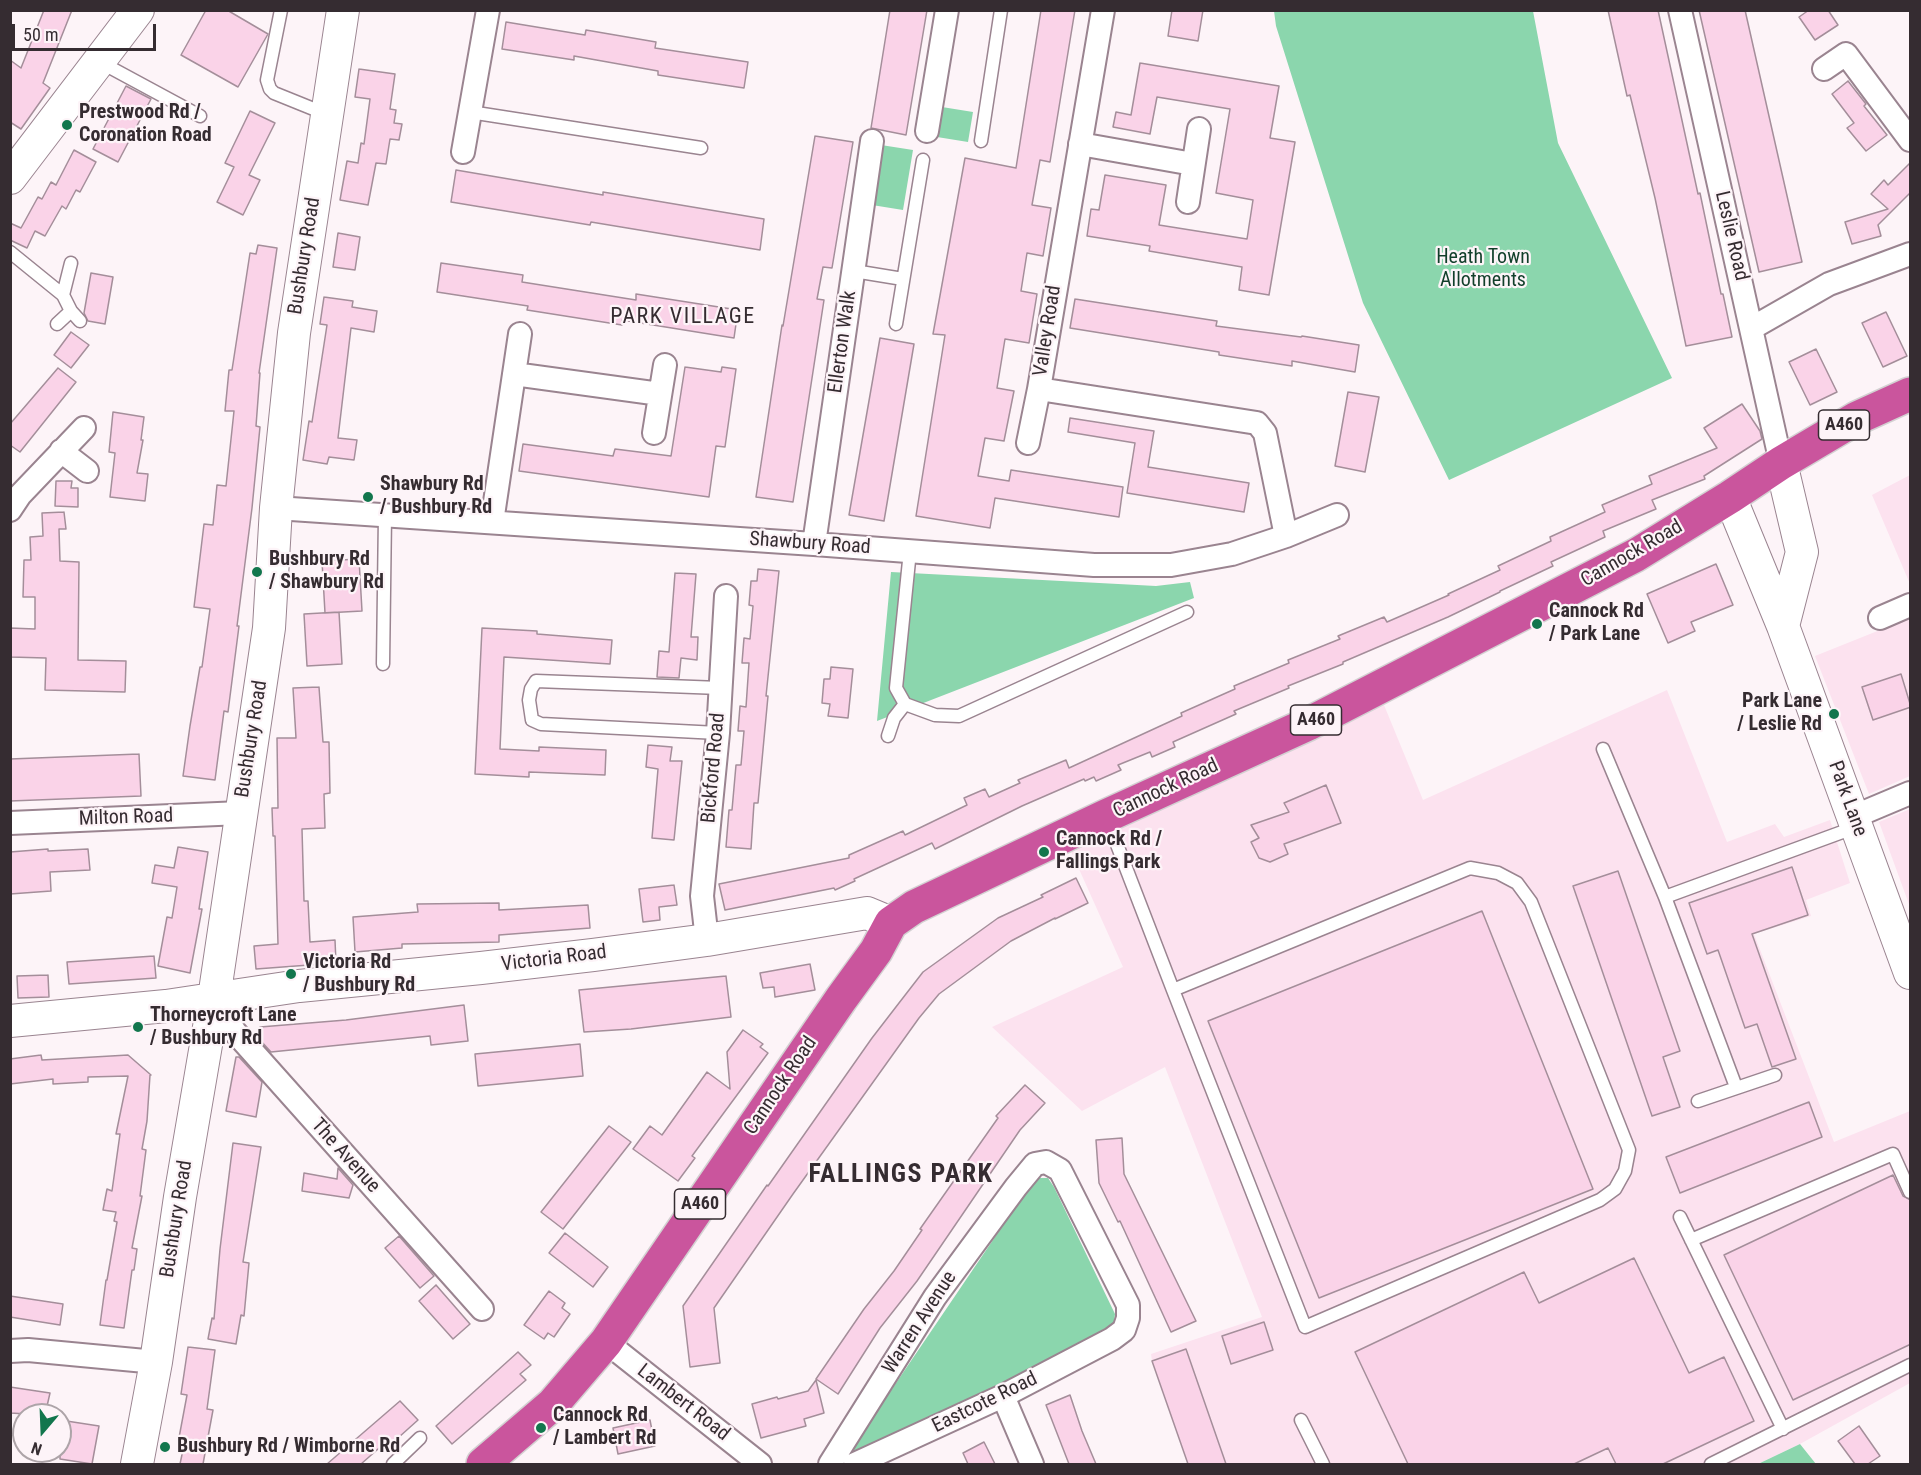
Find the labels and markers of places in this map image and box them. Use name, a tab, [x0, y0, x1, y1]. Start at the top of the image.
place label: Prestwood Rd / Coronation Road	[79, 101, 212, 148]
marker: Prestwood Rd / Coronation Road	[60, 118, 74, 132]
place label: Shawbury Rd / Bushbury Rd	[380, 473, 492, 520]
marker: Shawbury Rd / Bushbury Rd	[361, 490, 375, 504]
place label: Bushbury Rd / Shawbury Rd	[269, 548, 384, 595]
marker: Bushbury Rd / Shawbury Rd	[250, 565, 264, 579]
place label: Cannock Rd / Park Lane	[1549, 600, 1644, 647]
marker: Cannock Rd / Park Lane	[1530, 617, 1544, 631]
place label: Park Lane / Leslie Rd	[1737, 690, 1822, 737]
marker: Park Lane / Leslie Rd	[1827, 707, 1841, 721]
place label: Cannock Rd / Fallings Park	[1056, 828, 1162, 875]
marker: Cannock Rd / Fallings Park	[1037, 845, 1051, 859]
place label: Victoria Rd / Bushbury Rd	[303, 951, 415, 998]
marker: Victoria Rd / Bushbury Rd	[284, 967, 298, 981]
place label: Thorneycroft Lane / Bushbury Rd	[150, 1004, 296, 1051]
marker: Thorneycroft Lane / Bushbury Rd	[131, 1020, 145, 1034]
place label: Cannock Rd / Lambert Rd	[553, 1404, 656, 1451]
marker: Cannock Rd / Lambert Rd	[534, 1421, 548, 1435]
place label: Bushbury Rd / Wimborne Rd	[177, 1435, 400, 1459]
marker: Bushbury Rd / Wimborne Rd	[158, 1440, 172, 1454]

